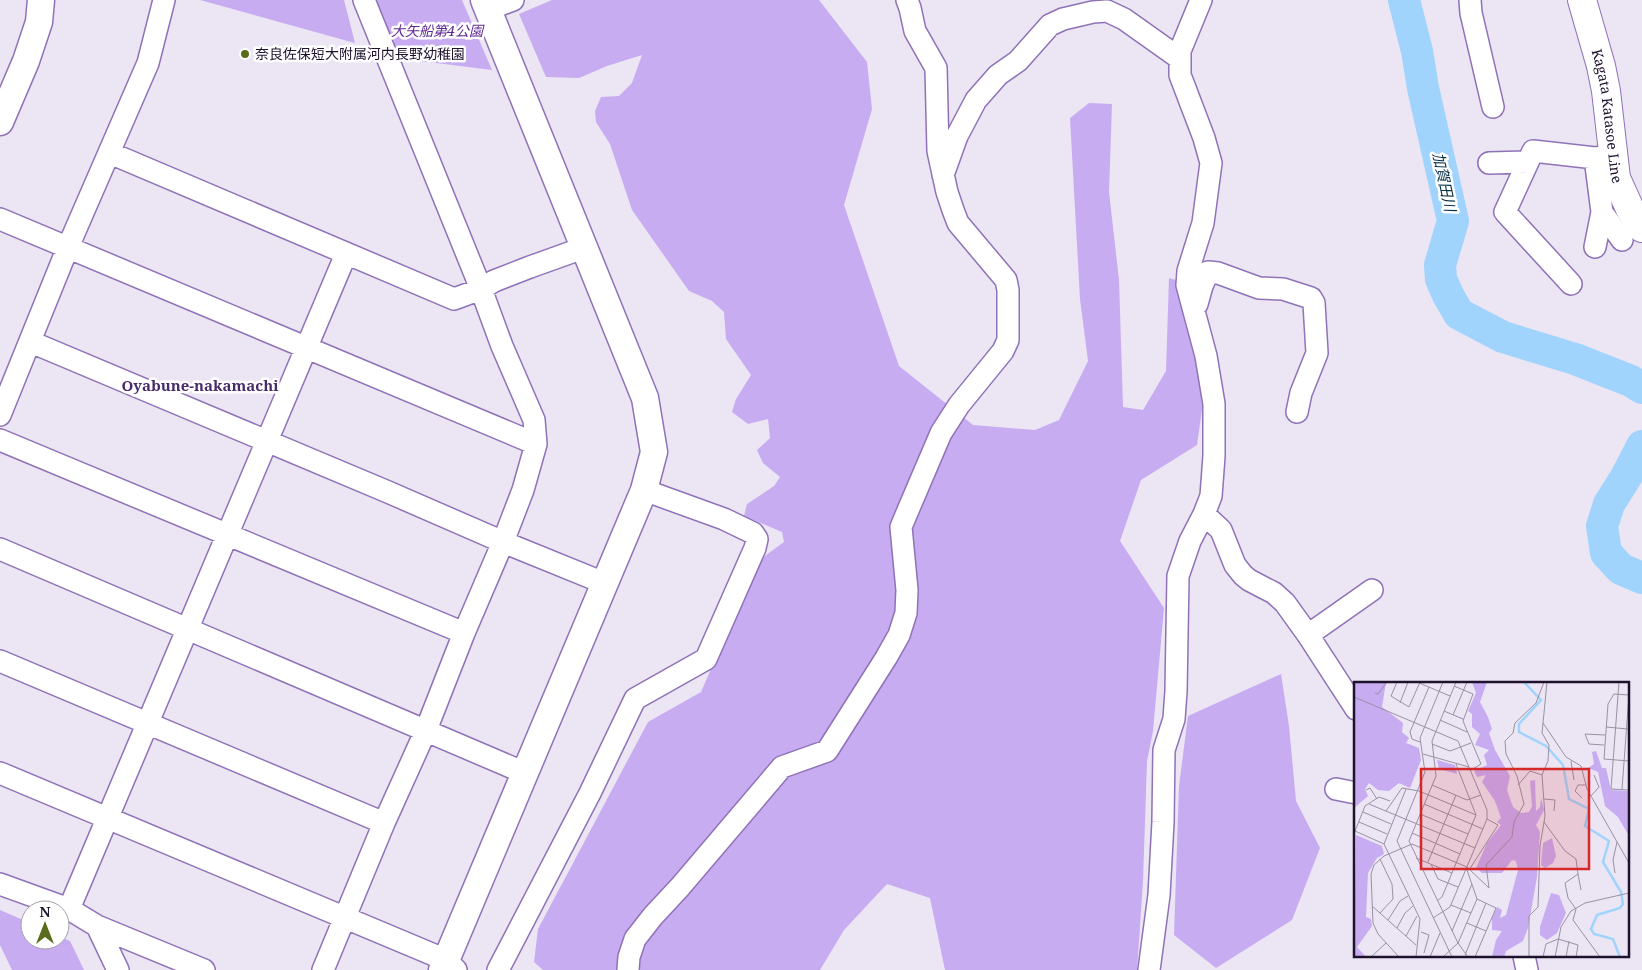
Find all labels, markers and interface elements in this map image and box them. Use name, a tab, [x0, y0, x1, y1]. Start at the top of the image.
park label: 大矢船第4公園	[391, 21, 485, 40]
place label: 奈良佐保短大附属河内長野幼稚園	[255, 44, 465, 63]
street label: Kagata Katasoe Line	[1588, 47, 1627, 186]
marker: 奈良佐保短大附属河内長野幼稚園	[239, 48, 251, 60]
water label: 加賀田川	[1429, 150, 1461, 215]
district label: Oyabune-nakamachi	[121, 375, 279, 395]
inset map	[1354, 682, 1630, 958]
north arrow	[20, 900, 70, 950]
text: N	[39, 902, 51, 921]

